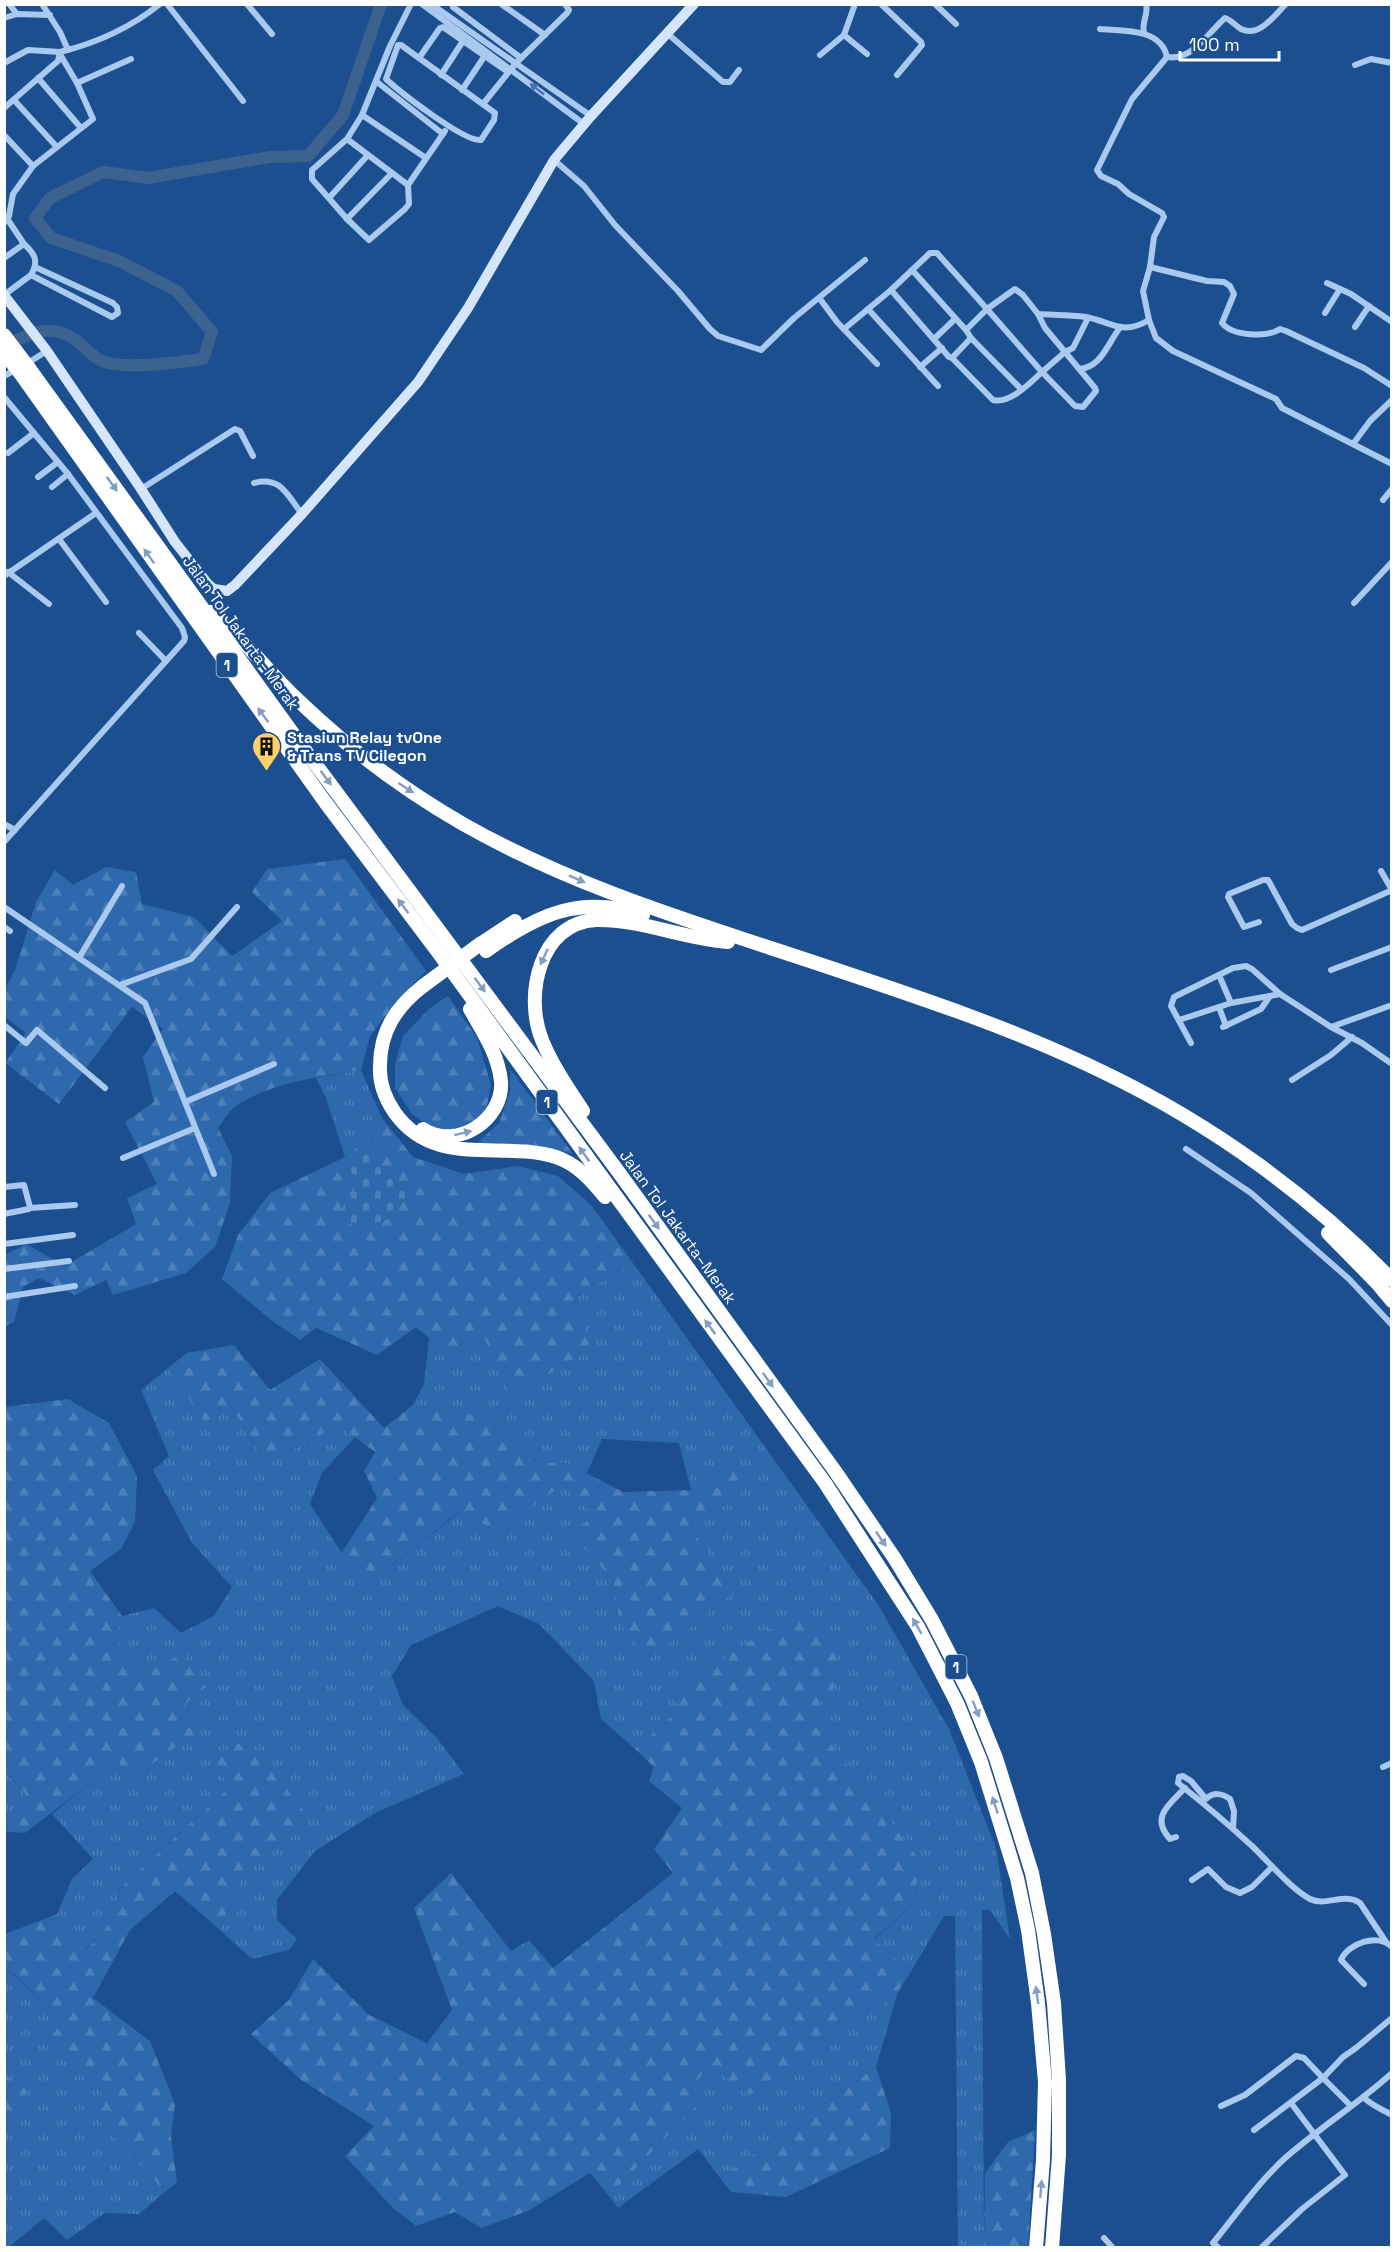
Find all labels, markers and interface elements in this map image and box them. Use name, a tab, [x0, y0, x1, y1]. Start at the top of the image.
scale bar	[1180, 24, 1279, 62]
text: 100 m	[1189, 33, 1240, 56]
one-way arrow	[529, 82, 545, 95]
one-way arrow	[106, 476, 118, 491]
one-way arrow	[143, 549, 155, 565]
street label: Jalan Tol Jakarta–Merak	[178, 552, 304, 715]
road number: 1	[216, 653, 238, 677]
one-way arrow	[257, 707, 269, 722]
place label: Stasiun Relay tvOne & Trans TV Cilegon	[287, 727, 442, 766]
building icon: Stasiun Relay tvOne & Trans TV Cilegon	[250, 730, 282, 772]
one-way arrow	[319, 771, 331, 786]
one-way arrow	[397, 782, 414, 793]
one-way arrow	[569, 874, 587, 884]
one-way arrow	[398, 898, 410, 913]
one-way arrow	[540, 948, 549, 965]
one-way arrow	[473, 978, 485, 993]
road number: 1	[536, 1090, 558, 1114]
one-way arrow	[454, 1128, 472, 1138]
street label: Jalan Tol Jakarta–Merak	[615, 1146, 741, 1309]
one-way arrow	[578, 1147, 590, 1163]
one-way arrow	[648, 1213, 660, 1229]
one-way arrow	[704, 1319, 716, 1335]
one-way arrow	[762, 1371, 774, 1387]
one-way arrow	[875, 1530, 887, 1546]
one-way arrow	[912, 1618, 923, 1634]
road number: 1	[946, 1655, 966, 1679]
one-way arrow	[971, 1700, 981, 1718]
one-way arrow	[990, 1796, 999, 1814]
one-way arrow	[1032, 1985, 1042, 2004]
one-way arrow	[1036, 2180, 1046, 2199]

